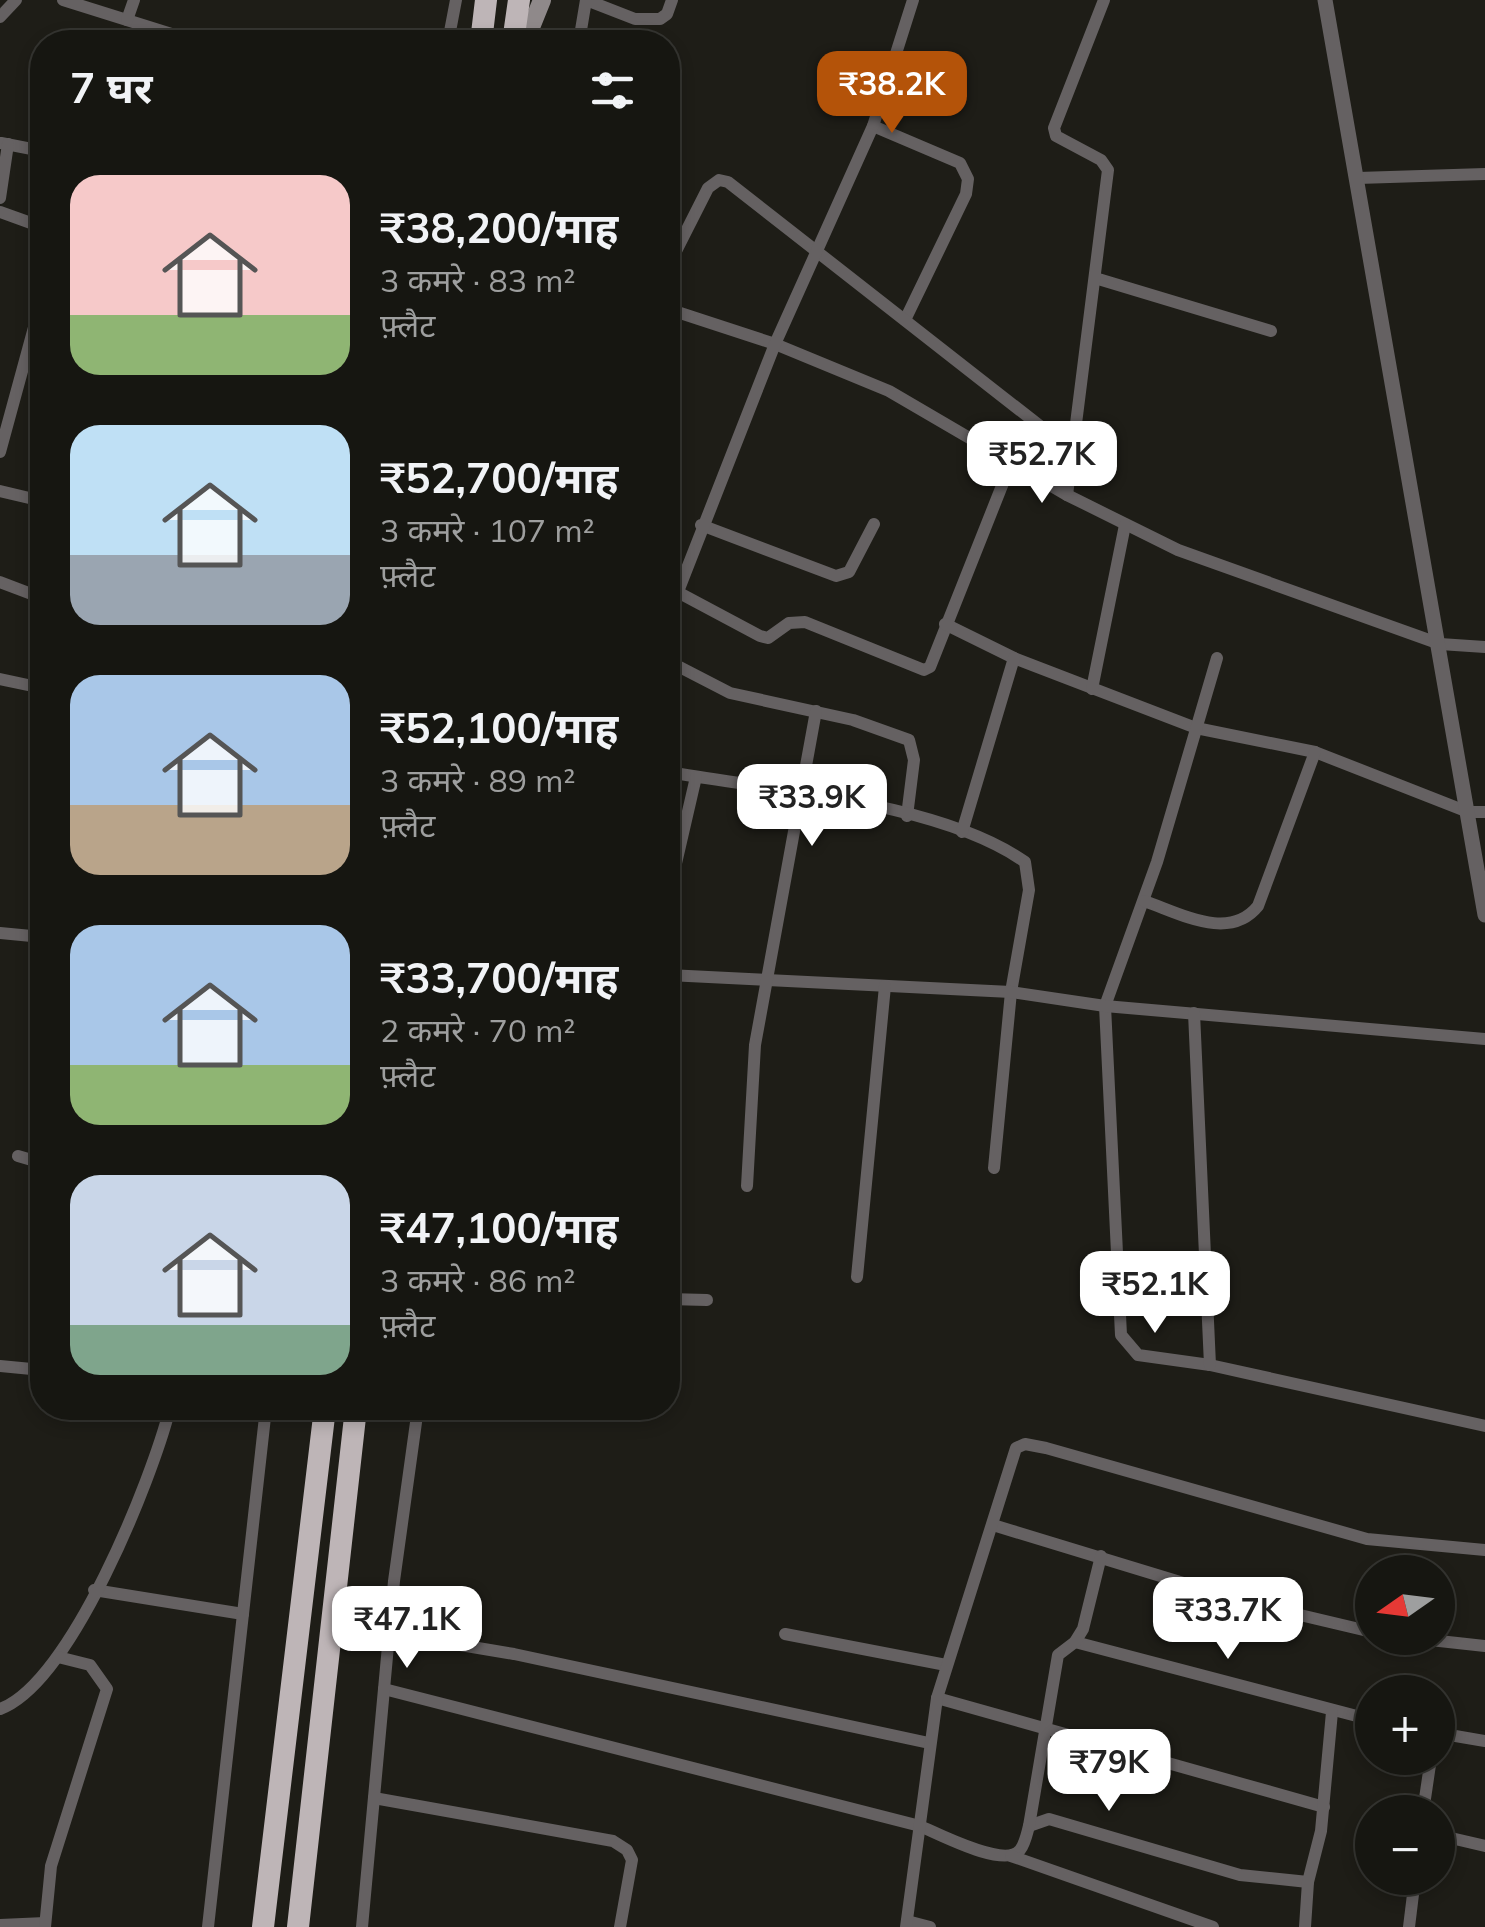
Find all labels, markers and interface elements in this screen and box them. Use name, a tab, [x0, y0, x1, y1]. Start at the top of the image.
pin: ₹38.2K	[811, 51, 973, 136]
text: 7 घर	[70, 61, 152, 114]
icon: filters	[585, 63, 640, 118]
text: ₹38.2K	[839, 63, 945, 103]
text: ₹38,200/माह	[380, 201, 618, 254]
icon: home	[150, 215, 270, 335]
text: 3 कमरे · 83 m²	[380, 260, 575, 300]
text: फ़्लैट	[380, 305, 435, 345]
pin: ₹52.7K	[961, 421, 1123, 506]
text: ₹52.7K	[989, 433, 1095, 473]
text: ₹52,700/माह	[380, 451, 618, 504]
icon: home	[150, 465, 270, 585]
text: 3 कमरे · 107 m²	[380, 510, 595, 550]
text: फ़्लैट	[380, 555, 435, 595]
text: ₹52,100/माह	[380, 701, 618, 754]
icon: home	[150, 715, 270, 835]
text: 3 कमरे · 89 m²	[380, 760, 575, 800]
pin: ₹33.9K	[731, 764, 893, 849]
text: ₹33.9K	[759, 776, 865, 816]
text: फ़्लैट	[380, 805, 435, 845]
text: ₹33,700/माह	[380, 951, 618, 1004]
icon: home	[150, 965, 270, 1085]
text: 2 कमरे · 70 m²	[380, 1010, 575, 1050]
text: फ़्लैट	[380, 1055, 435, 1095]
text: ₹47,100/माह	[380, 1201, 618, 1254]
icon: home	[150, 1215, 270, 1335]
pin: ₹52.1K	[1074, 1251, 1236, 1336]
text: 3 कमरे · 86 m²	[380, 1260, 575, 1300]
text: ₹52.1K	[1102, 1263, 1208, 1303]
text: फ़्लैट	[380, 1305, 435, 1345]
north arrow	[1355, 1555, 1455, 1655]
map controls	[1355, 1555, 1455, 1895]
pin: ₹33.7K	[1147, 1577, 1309, 1662]
pin: ₹47.1K	[326, 1586, 488, 1671]
text: ₹33.7K	[1175, 1589, 1281, 1629]
text: ₹47.1K	[354, 1598, 460, 1638]
button: +	[1355, 1675, 1455, 1775]
pin: ₹79K	[1050, 1729, 1168, 1814]
text: ₹79K	[1070, 1741, 1148, 1781]
button: −	[1355, 1795, 1455, 1895]

